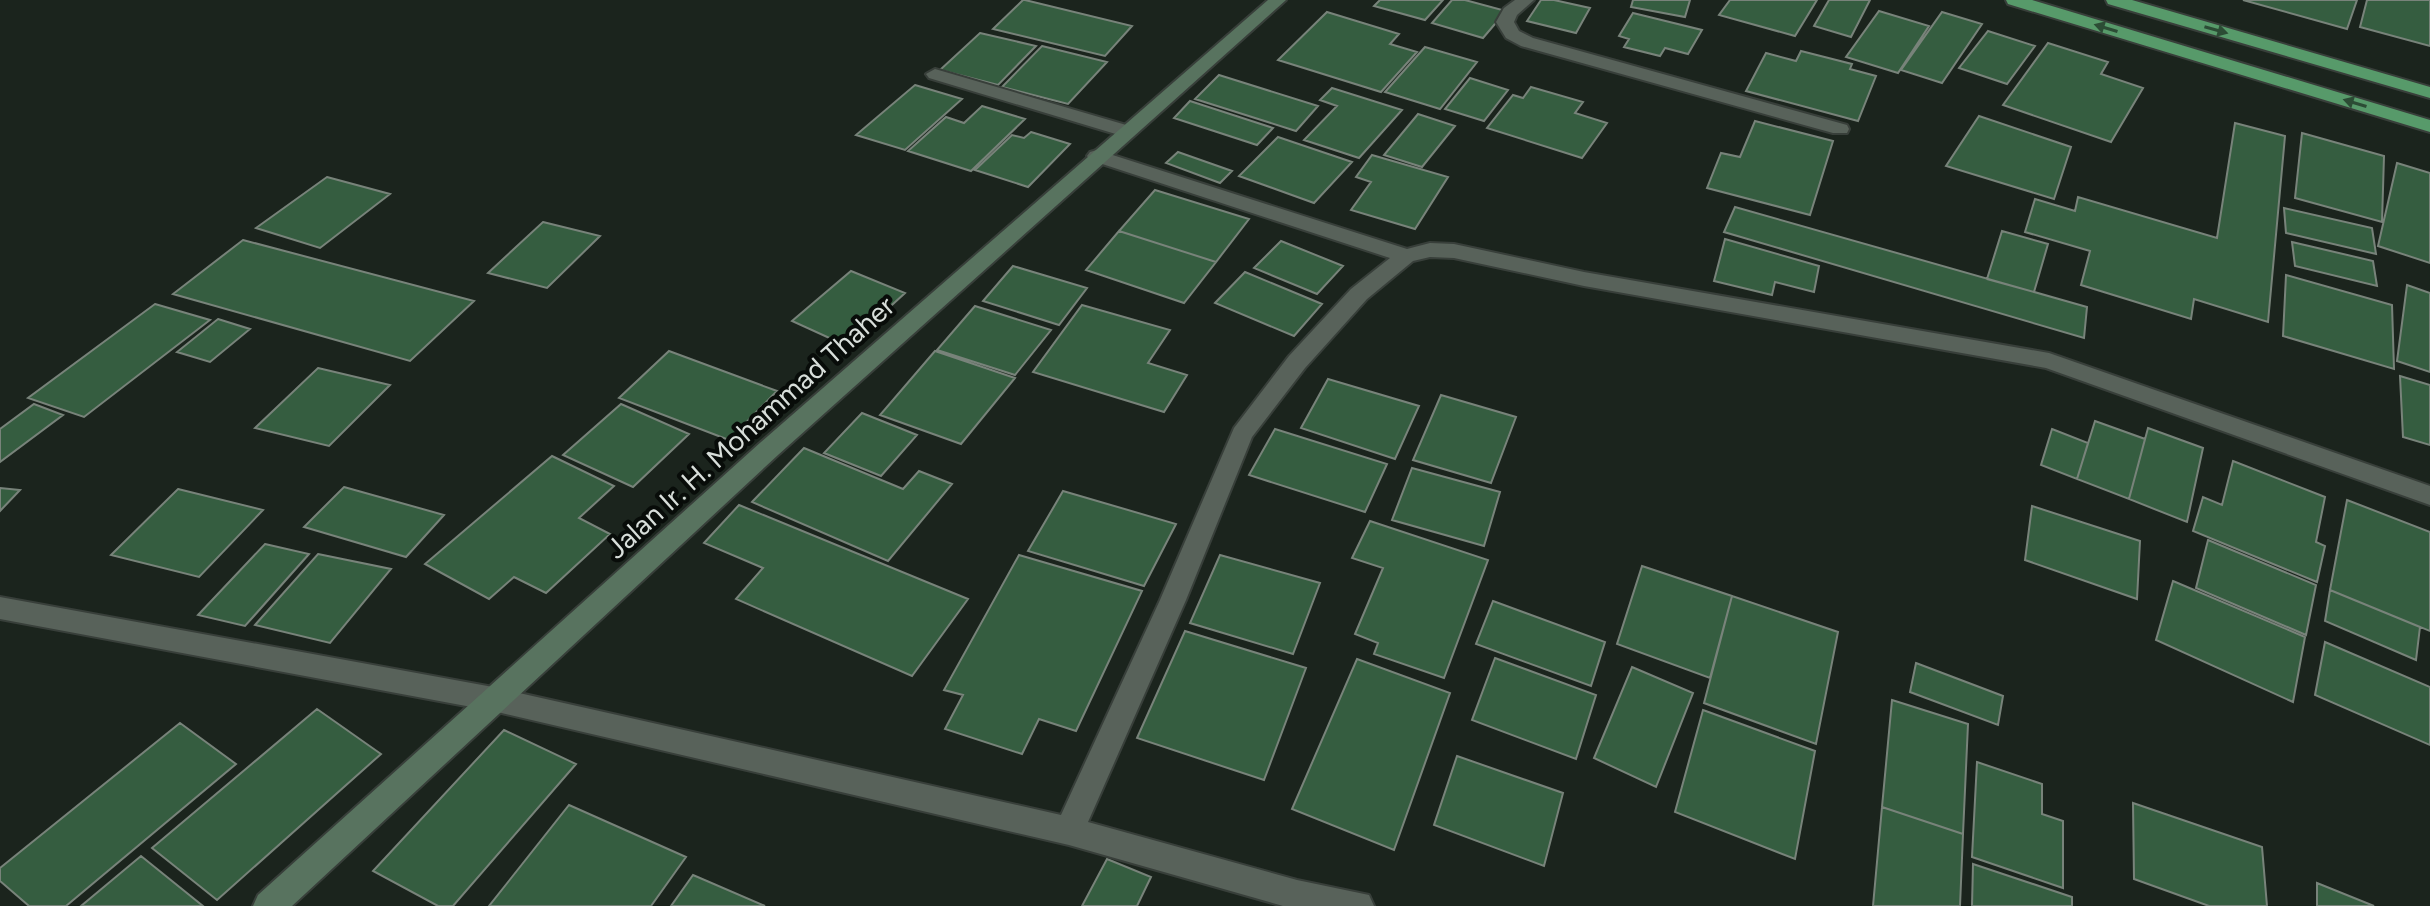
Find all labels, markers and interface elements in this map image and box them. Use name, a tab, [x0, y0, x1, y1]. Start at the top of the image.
one-way arrow	[2094, 21, 2118, 34]
one-way arrow	[2204, 24, 2228, 37]
one-way arrow	[2343, 96, 2367, 109]
street label: Jalan Ir. H. Mohammad Thaher	[599, 288, 902, 565]

